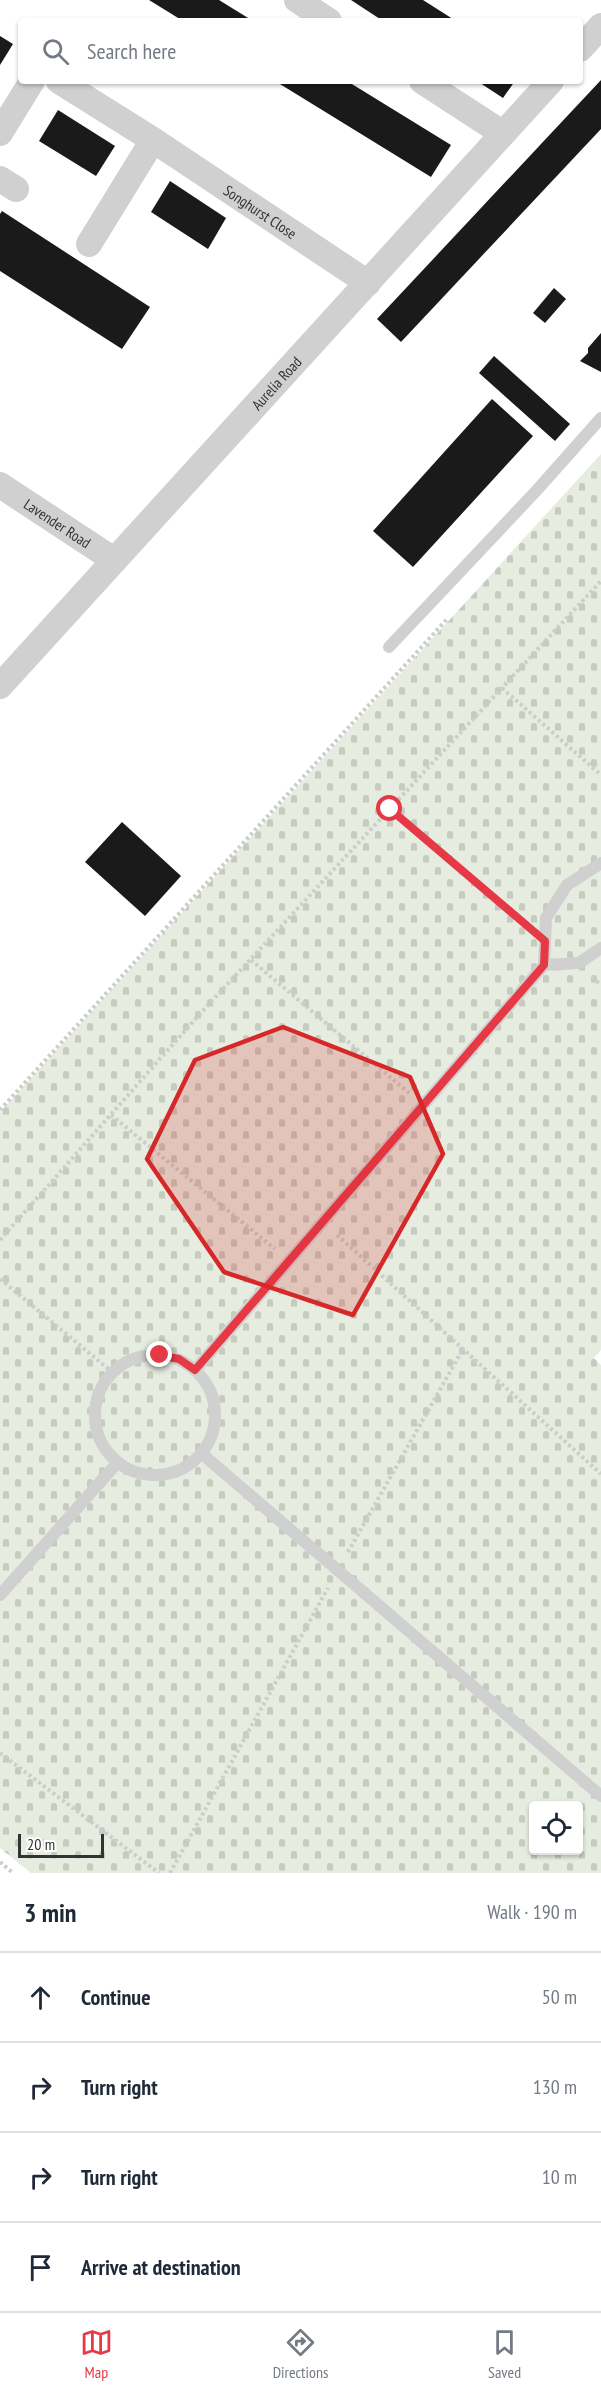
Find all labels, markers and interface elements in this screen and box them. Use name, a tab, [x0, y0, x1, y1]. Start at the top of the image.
search box	[18, 18, 583, 84]
icon: search	[39, 35, 72, 68]
text: Search here	[87, 37, 176, 65]
street label: Songhurst Close	[220, 180, 301, 243]
street label: Aurelia Road	[247, 352, 305, 414]
street label: Lavender Road	[21, 494, 95, 552]
route start	[376, 795, 402, 821]
route end	[146, 1341, 172, 1367]
map controls	[529, 1801, 583, 1855]
button: locate	[529, 1801, 583, 1855]
scale bar	[18, 1831, 104, 1858]
text: 20 m	[27, 1834, 55, 1854]
text: 3 min	[24, 1896, 77, 1929]
text: Walk · 190 m	[487, 1899, 577, 1925]
icon: ahead	[24, 1981, 57, 2014]
text: Continue	[81, 1983, 151, 2011]
text: 50 m	[542, 1984, 577, 2010]
icon: right	[24, 2071, 57, 2104]
text: Turn right	[81, 2073, 158, 2101]
text: 130 m	[533, 2074, 577, 2100]
icon: right	[24, 2161, 57, 2194]
text: Turn right	[81, 2163, 158, 2191]
text: 10 m	[542, 2164, 577, 2190]
icon: arrive	[24, 2251, 57, 2284]
text: Arrive at destination	[81, 2253, 241, 2281]
tab: Map	[80, 2326, 113, 2382]
tab: Directions	[273, 2326, 328, 2382]
tab: Saved	[488, 2326, 521, 2382]

